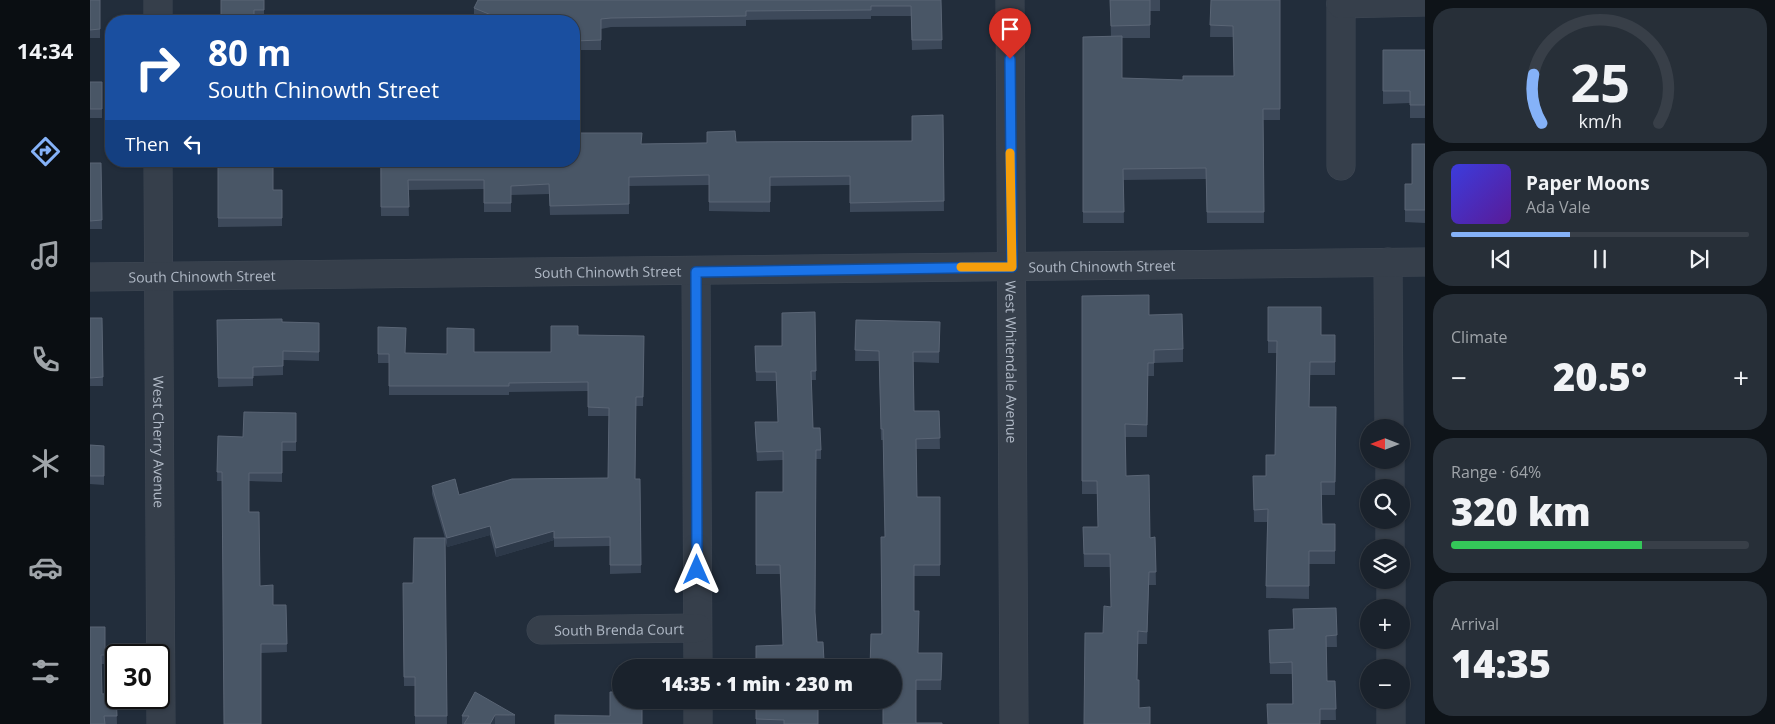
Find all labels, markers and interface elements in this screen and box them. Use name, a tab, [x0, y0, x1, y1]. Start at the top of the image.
pin	[989, 8, 1031, 59]
icon: arrive	[996, 15, 1024, 43]
text: 80 m	[208, 29, 291, 76]
text: 14:34	[17, 35, 73, 65]
icon: right	[125, 35, 190, 100]
text: 25	[1570, 46, 1630, 117]
text: South Chinowth Street	[208, 74, 439, 104]
text: km/h	[1578, 109, 1622, 133]
icon: left	[179, 130, 207, 158]
text: Then	[125, 131, 169, 157]
icon: directions	[28, 134, 63, 169]
text: Paper Moons	[1526, 170, 1650, 196]
text: Ada Vale	[1526, 196, 1590, 218]
icon: music	[28, 238, 63, 273]
icon: previous	[1487, 245, 1515, 273]
icon: pause	[1586, 245, 1614, 273]
icon: next	[1685, 245, 1713, 273]
street label: South Chinowth Street	[1028, 255, 1176, 276]
street label: South Chinowth Street	[534, 261, 682, 282]
street label: South Chinowth Street	[128, 265, 276, 286]
street label: West Whitendale Avenue	[1002, 280, 1022, 444]
text: Climate	[1451, 326, 1508, 348]
icon: phone	[28, 342, 63, 377]
text: 20.5°	[1553, 350, 1647, 402]
text: −	[1451, 358, 1467, 396]
text: +	[1733, 358, 1749, 396]
street label: West Cherry Avenue	[150, 376, 169, 508]
north arrow	[1360, 419, 1410, 469]
map controls	[1360, 419, 1410, 709]
icon: climate	[28, 446, 63, 481]
text: Range · 64%	[1451, 461, 1541, 483]
button: search	[1360, 479, 1410, 529]
text: 320 km	[1451, 485, 1591, 537]
button: layers	[1360, 539, 1410, 589]
position arrow	[670, 543, 722, 595]
icon: car	[28, 550, 63, 585]
button: +	[1360, 599, 1410, 649]
text: Arrival	[1451, 613, 1499, 635]
street label: South Brenda Court	[554, 619, 684, 639]
text: 14:35	[1451, 637, 1551, 689]
speed limit sign: 30	[105, 644, 170, 709]
icon: filters	[28, 654, 63, 689]
button: −	[1360, 659, 1410, 709]
text: 14:35 · 1 min · 230 m	[661, 671, 853, 697]

